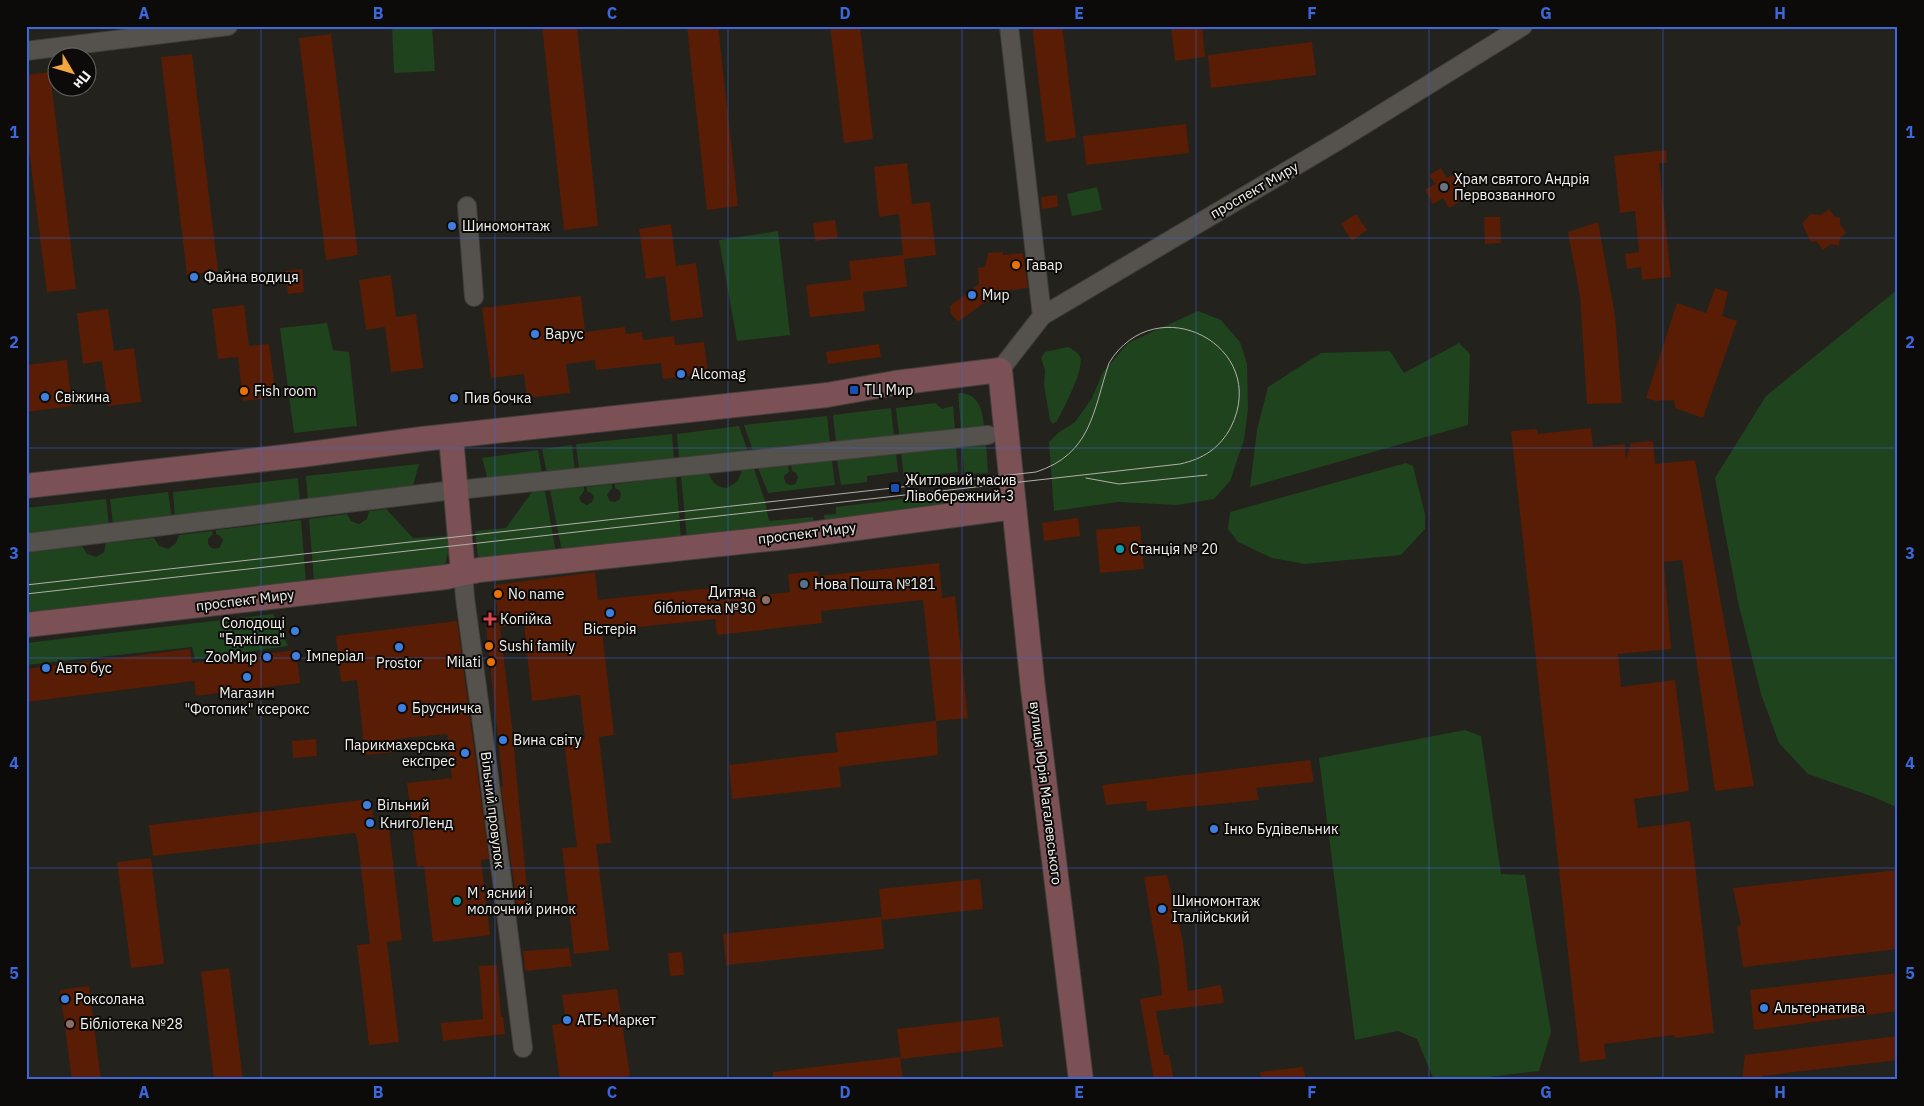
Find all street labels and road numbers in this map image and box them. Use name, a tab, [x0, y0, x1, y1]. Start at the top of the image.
street label: проспект Миру	[1207, 157, 1301, 223]
street label: проспект Миру	[757, 518, 857, 548]
street label: проспект Миру	[195, 585, 295, 615]
street label: вулиця Юрія Магалевського	[1026, 700, 1066, 886]
street label: Вільний провулок	[477, 750, 509, 870]

